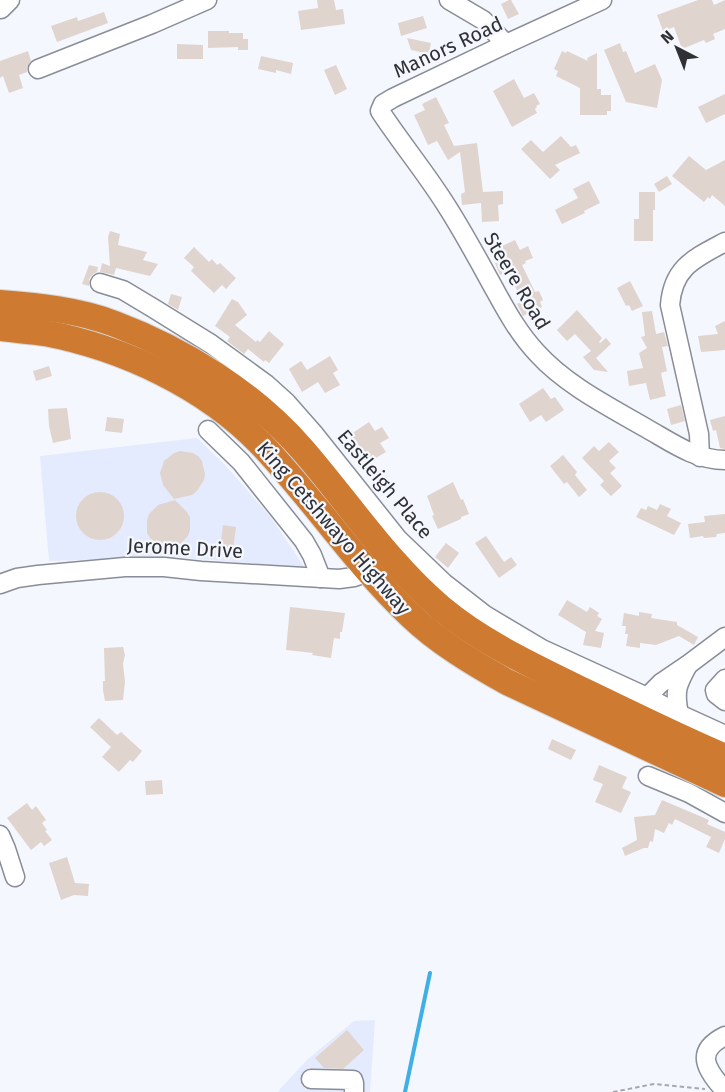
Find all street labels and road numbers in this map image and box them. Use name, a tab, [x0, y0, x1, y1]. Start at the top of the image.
street label: Manors Road	[389, 11, 507, 83]
street label: Steere Road	[479, 228, 555, 334]
street label: Eastleigh Place	[332, 424, 438, 544]
street label: King Cetshwayo Highway	[252, 436, 416, 620]
street label: Jerome Drive	[126, 533, 244, 563]

